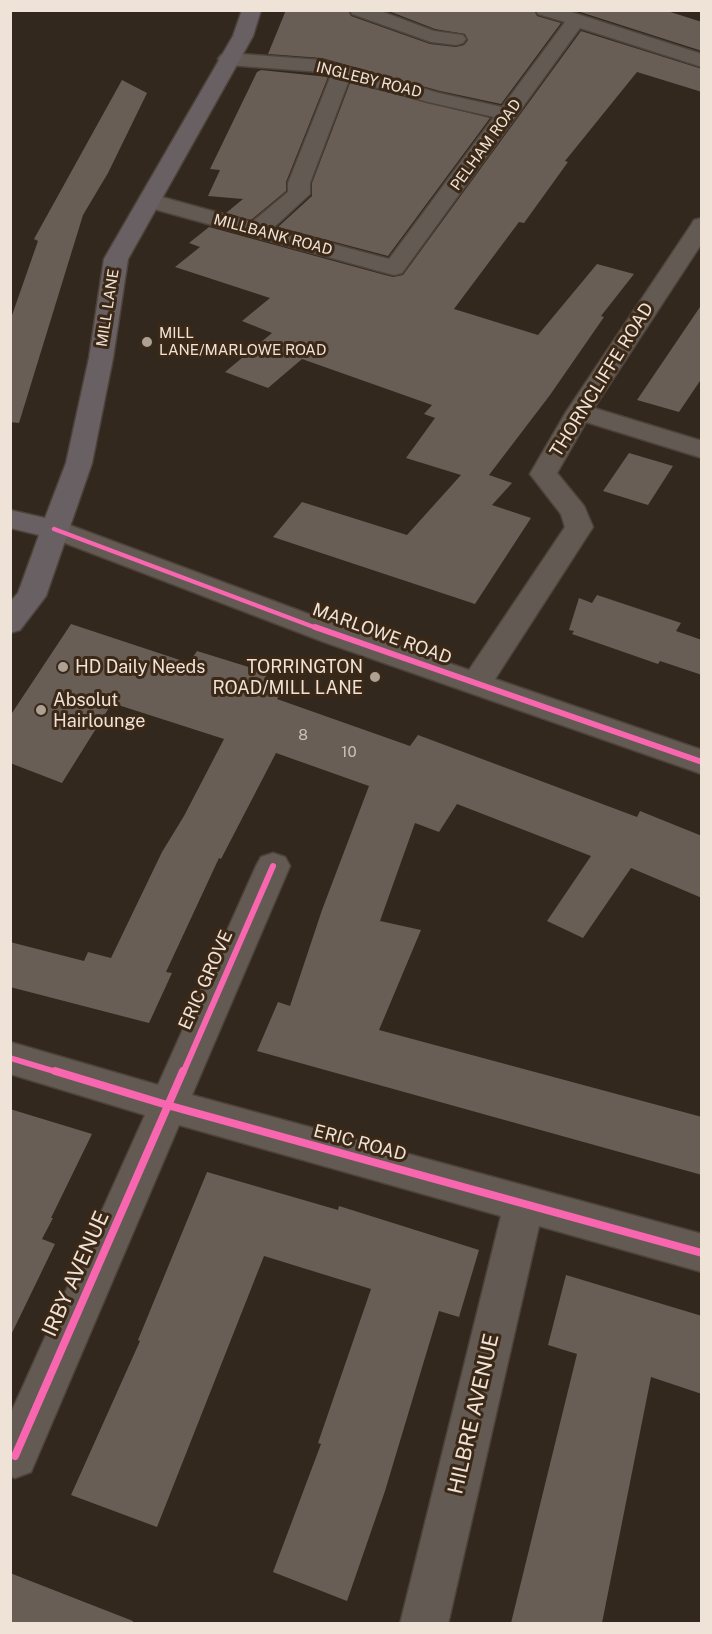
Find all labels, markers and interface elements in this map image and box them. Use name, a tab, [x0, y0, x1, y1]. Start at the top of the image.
street label: INGLEBY ROAD	[314, 58, 424, 102]
street label: PELHAM ROAD	[447, 96, 525, 194]
street label: MILLBANK ROAD	[212, 210, 334, 260]
street label: MILL LANE	[93, 268, 123, 348]
street label: THORNCLIFFE ROAD	[546, 299, 658, 461]
place label: MILL LANE/MARLOWE ROAD	[159, 324, 326, 359]
marker: MILL LANE/MARLOWE ROAD	[140, 335, 154, 349]
street label: MARLOWE ROAD	[310, 599, 454, 669]
place label: HD Daily Needs	[75, 656, 205, 678]
place label: TORRINGTON ROAD/MILL LANE	[212, 656, 363, 698]
marker: HD Daily Needs	[56, 660, 70, 674]
marker: TORRINGTON ROAD/MILL LANE	[368, 670, 382, 684]
place label: Absolut Hairlounge	[53, 689, 146, 732]
marker: Absolut Hairlounge	[34, 703, 48, 717]
house number: 8	[298, 726, 308, 744]
house number: 10	[341, 743, 357, 761]
street label: ERIC GROVE	[174, 927, 238, 1033]
street label: ERIC ROAD	[311, 1120, 409, 1166]
street label: IRBY AVENUE	[37, 1207, 115, 1341]
street label: HILBRE AVENUE	[443, 1331, 505, 1497]

